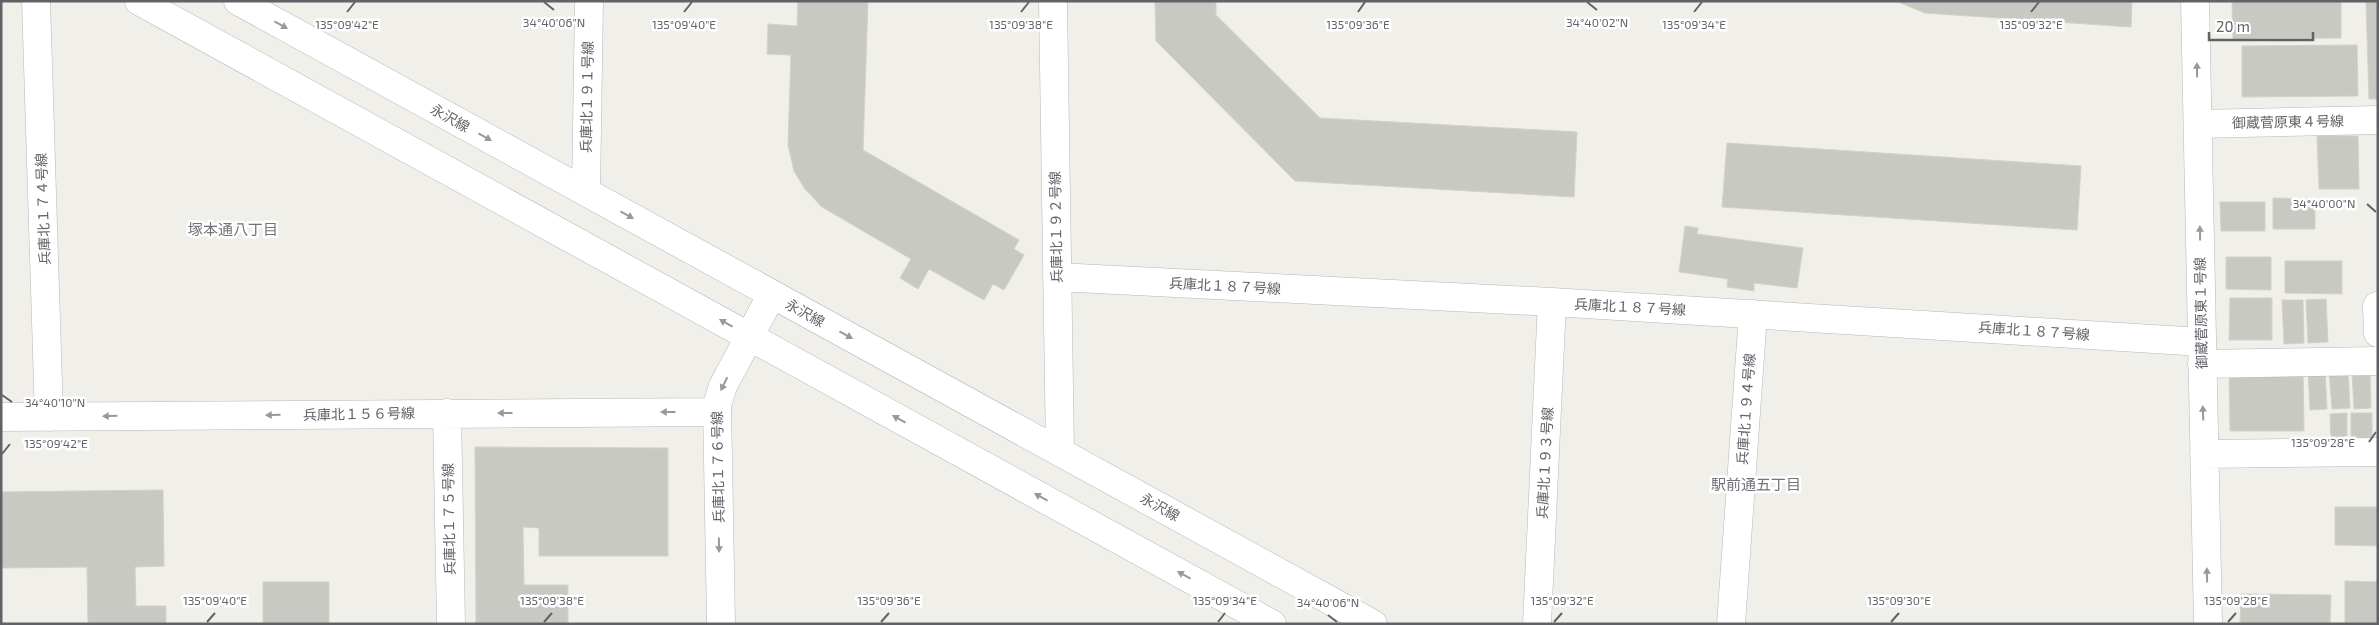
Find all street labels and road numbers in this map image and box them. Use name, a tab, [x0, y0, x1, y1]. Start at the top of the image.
street label: 兵庫北１９１号線	[577, 41, 596, 153]
street label: 永沢線	[428, 100, 473, 135]
street label: 御蔵菅原東４号線	[2232, 112, 2344, 131]
street label: 兵庫北１７４号線	[32, 153, 53, 265]
street label: 兵庫北１９２号線	[1046, 171, 1065, 283]
street label: 御蔵菅原東１号線	[2191, 257, 2210, 369]
street label: 兵庫北１８７号線	[1169, 274, 1281, 297]
street label: 永沢線	[783, 295, 828, 330]
street label: 兵庫北１８７号線	[1574, 295, 1686, 318]
street label: 兵庫北１８７号線	[1978, 318, 2090, 343]
street label: 兵庫北１９４号線	[1733, 353, 1758, 465]
street label: 兵庫北１５６号線	[303, 404, 415, 423]
street label: 兵庫北１９３号線	[1533, 407, 1556, 519]
street label: 兵庫北１７６号線	[708, 411, 727, 523]
street label: 兵庫北１７５号線	[439, 463, 458, 575]
street label: 永沢線	[1138, 489, 1183, 524]

